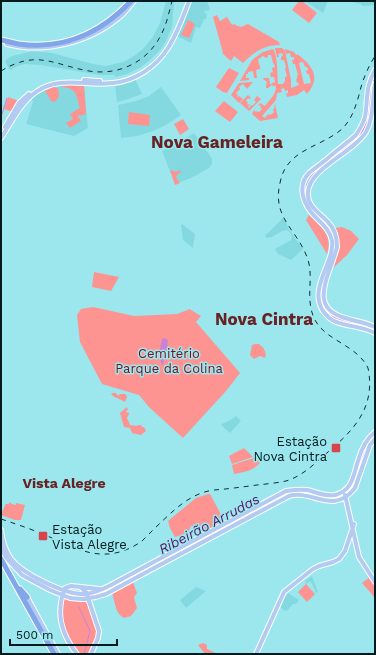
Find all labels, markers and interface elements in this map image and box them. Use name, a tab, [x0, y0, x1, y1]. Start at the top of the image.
district label: Nova Gameleira	[151, 132, 283, 152]
district label: Nova Cintra	[215, 309, 313, 329]
park label: Cemitério Parque da Colina	[115, 346, 223, 376]
place label: Estação Nova Cintra	[253, 434, 328, 464]
marker: Estação Nova Cintra	[330, 442, 342, 454]
district label: Vista Alegre	[22, 475, 106, 491]
water label: Ribeirão Arrudas	[156, 491, 262, 557]
place label: Estação Vista Alegre	[52, 522, 127, 552]
marker: Estação Vista Alegre	[37, 530, 49, 542]
scale bar	[10, 621, 117, 647]
text: 500 m	[16, 628, 53, 642]

